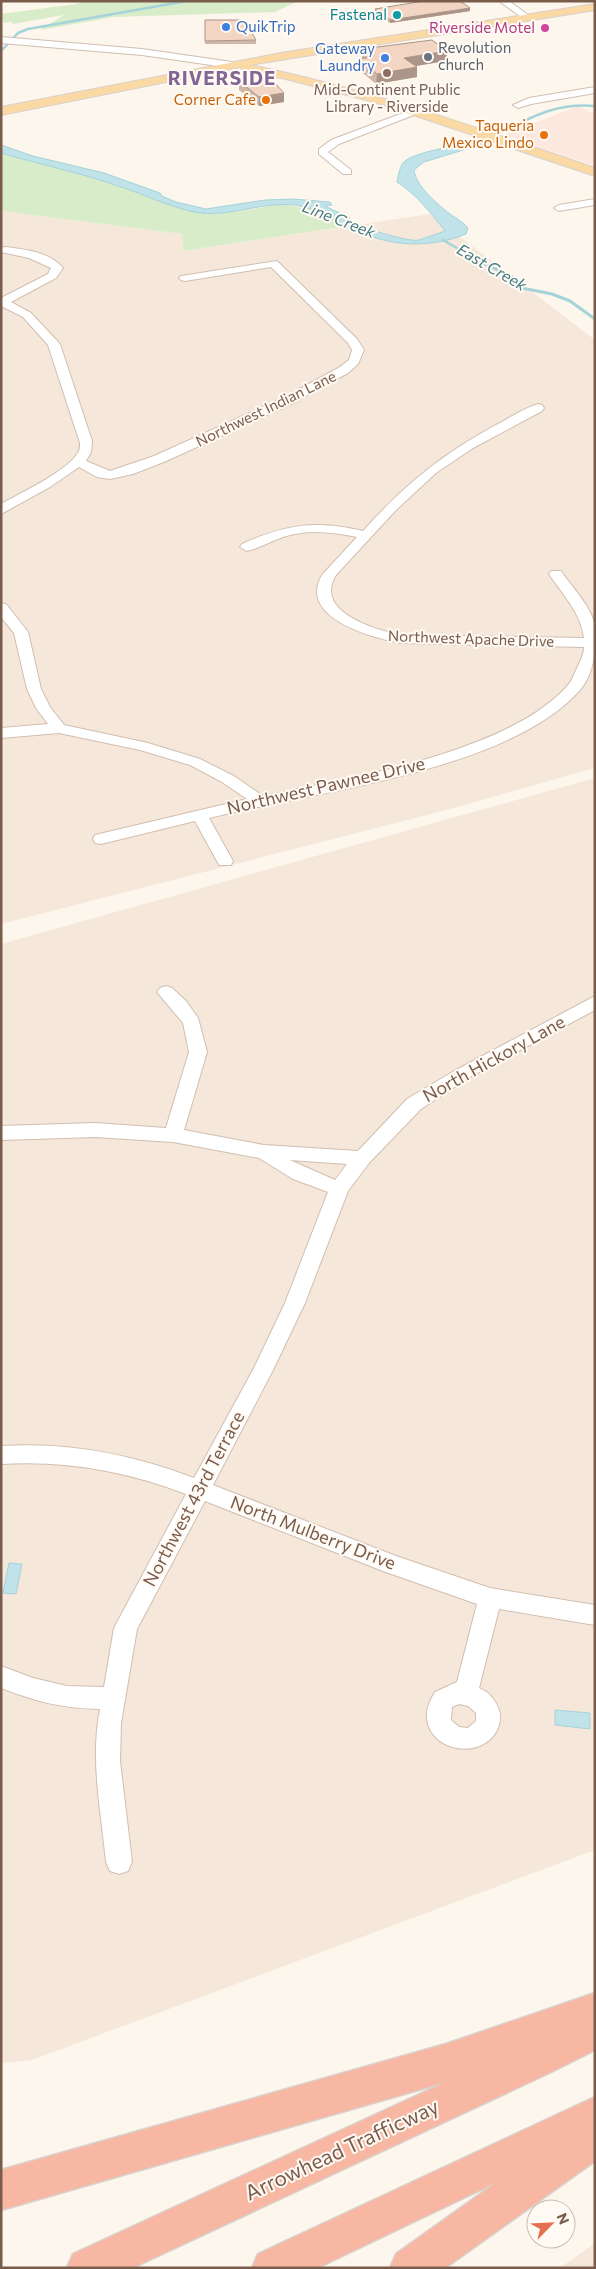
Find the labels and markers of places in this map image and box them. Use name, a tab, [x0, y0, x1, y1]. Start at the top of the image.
place label: Fastenal	[330, 5, 387, 23]
marker: Fastenal	[391, 9, 403, 21]
place label: QuikTrip	[236, 17, 296, 35]
place label: Riverside Motel	[429, 18, 535, 36]
marker: QuikTrip	[220, 21, 232, 33]
marker: Riverside Motel	[539, 22, 551, 34]
place label: Revolution church	[438, 38, 511, 73]
place label: Gateway Laundry	[315, 39, 375, 74]
marker: Revolution church	[422, 51, 434, 63]
marker: Gateway Laundry	[379, 52, 391, 64]
marker: Mid-Continent Public Library - Riverside	[381, 67, 393, 79]
place label: Mid-Continent Public Library - Riverside	[314, 80, 460, 115]
place label: Corner Cafe	[174, 90, 256, 108]
marker: Corner Cafe	[260, 94, 272, 106]
place label: Taqueria Mexico Lindo	[442, 116, 534, 151]
marker: Taqueria Mexico Lindo	[538, 129, 550, 141]

